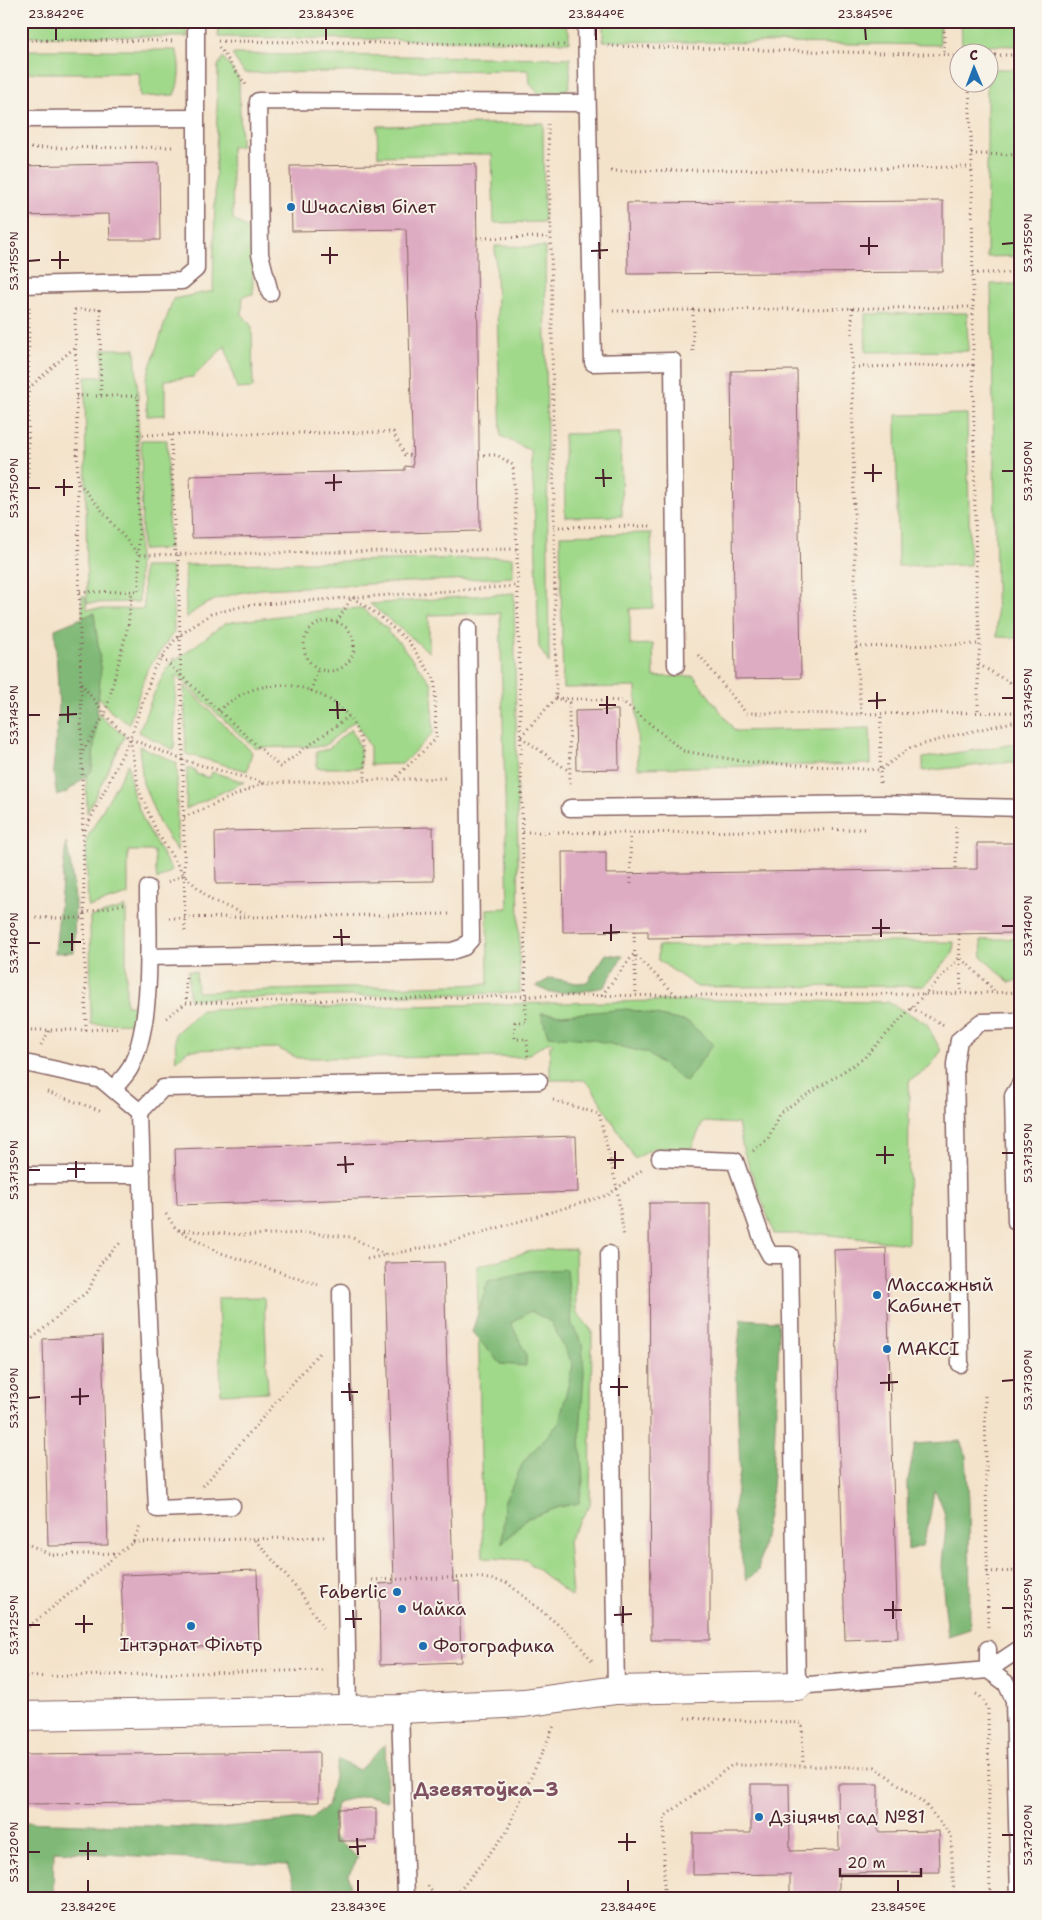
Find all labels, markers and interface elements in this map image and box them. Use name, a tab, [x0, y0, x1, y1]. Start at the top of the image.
text: 23.842°E	[28, 6, 84, 22]
text: 23.843°E	[298, 6, 354, 22]
text: 23.844°E	[568, 6, 624, 22]
text: 23.845°E	[837, 6, 893, 22]
north arrow	[950, 42, 1000, 92]
text: С	[969, 46, 978, 64]
place label: Шчаслівы білет	[301, 195, 437, 219]
marker: Шчаслівы білет	[285, 201, 297, 213]
text: 53.7155°N	[1020, 213, 1036, 273]
text: 53.7155°N	[6, 231, 22, 291]
text: 53.7150°N	[1020, 441, 1036, 501]
text: 53.7150°N	[6, 458, 22, 518]
text: 53.7145°N	[1020, 668, 1036, 728]
text: 53.7145°N	[6, 685, 22, 745]
text: 53.7140°N	[1020, 895, 1036, 957]
text: 53.7140°N	[6, 912, 22, 974]
text: 53.7135°N	[1020, 1123, 1036, 1183]
text: 53.7135°N	[6, 1140, 22, 1200]
place label: Массажный Кабинет	[887, 1273, 994, 1318]
marker: Массажный Кабинет	[871, 1289, 883, 1301]
place label: МАКСІ	[897, 1337, 960, 1361]
marker: МАКСІ	[881, 1343, 893, 1355]
text: 53.7130°N	[1020, 1350, 1036, 1410]
text: 53.7130°N	[6, 1368, 22, 1428]
text: 53.7125°N	[1020, 1578, 1036, 1638]
place label: Faberlic	[319, 1580, 387, 1604]
marker: Faberlic	[391, 1586, 403, 1598]
text: 53.7125°N	[6, 1595, 22, 1655]
place label: Чайка	[412, 1597, 466, 1621]
marker: Чайка	[396, 1603, 408, 1615]
marker: Інтэрнат Фільтр	[185, 1620, 197, 1632]
place label: Інтэрнат Фільтр	[119, 1633, 263, 1657]
place label: Фотографика	[433, 1634, 554, 1658]
marker: Фотографика	[417, 1640, 429, 1652]
district label: Дзевятоўка–3	[414, 1777, 558, 1802]
place label: Дзіцячы сад №81	[769, 1805, 925, 1829]
text: 53.7120°N	[1020, 1805, 1036, 1865]
marker: Дзіцячы сад №81	[753, 1811, 765, 1823]
text: 53.7120°N	[6, 1822, 22, 1882]
scale bar	[840, 1845, 921, 1877]
text: 20 m	[847, 1853, 886, 1873]
text: 23.842°E	[60, 1899, 116, 1915]
text: 23.843°E	[330, 1899, 386, 1915]
text: 23.844°E	[600, 1899, 656, 1915]
text: 23.845°E	[870, 1899, 926, 1915]

